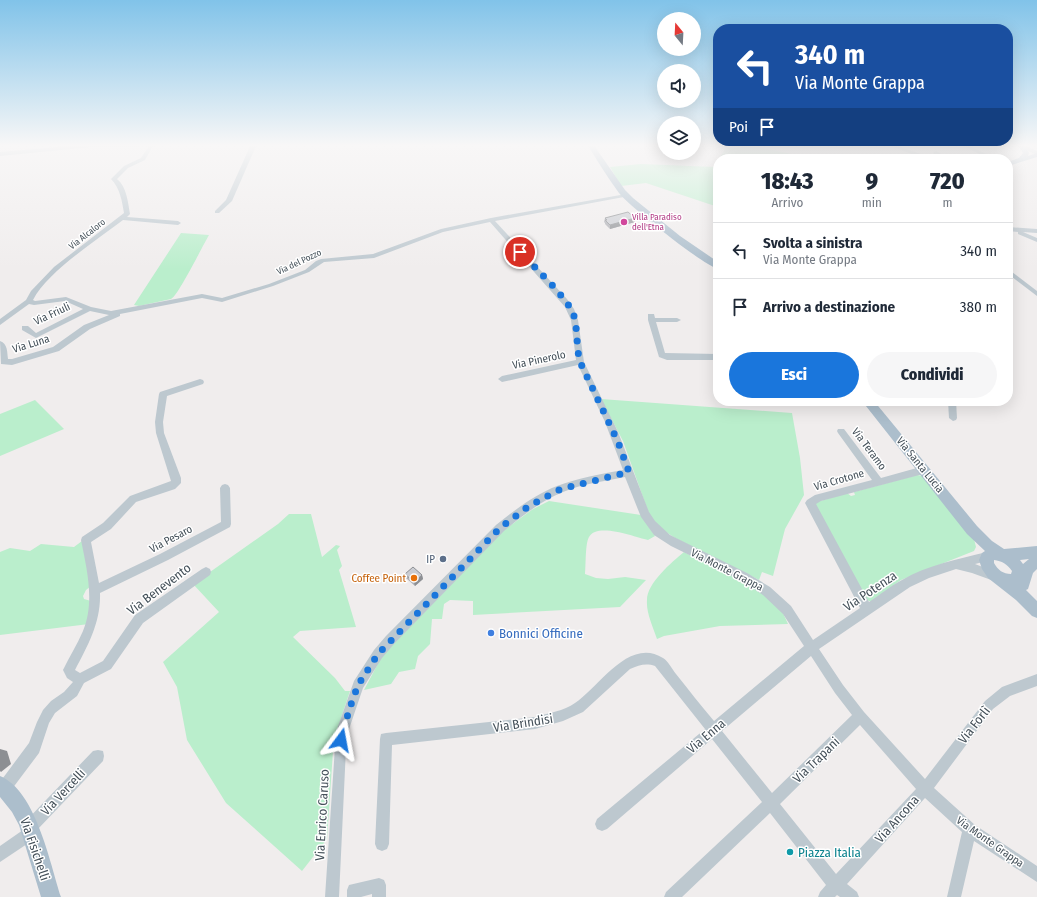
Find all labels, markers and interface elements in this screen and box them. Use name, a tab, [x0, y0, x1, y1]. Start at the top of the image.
north arrow	[657, 12, 701, 56]
map controls	[657, 12, 701, 160]
text: 340 m	[795, 38, 865, 71]
icon: left	[729, 40, 781, 92]
button: sound	[657, 64, 701, 108]
text: Via Monte Grappa	[795, 72, 925, 94]
button: layers	[657, 116, 701, 160]
icon: arrive	[756, 116, 778, 138]
text: Poi	[729, 118, 748, 136]
text: 18:43	[761, 167, 814, 195]
text: 9	[865, 167, 878, 195]
text: 720	[930, 167, 965, 195]
text: Arrivo	[771, 195, 803, 210]
text: min	[862, 195, 882, 210]
text: m	[942, 195, 952, 210]
place label: Villa Paradiso dell'Etna	[632, 212, 682, 232]
street label: Via Alcaloro	[67, 217, 107, 251]
marker: Villa Paradiso dell'Etna	[619, 217, 629, 227]
text: Svolta a sinistra	[763, 234, 863, 252]
pin	[503, 235, 537, 269]
icon: left	[729, 240, 751, 262]
icon: arrive	[509, 241, 531, 263]
text: 340 m	[960, 242, 997, 260]
street label: Via del Pozzo	[275, 247, 323, 277]
text: Via Monte Grappa	[763, 252, 857, 267]
icon: arrive	[729, 296, 751, 318]
text: Arrivo a destinazione	[763, 298, 895, 316]
text: 380 m	[960, 298, 997, 316]
street label: Via Friuli	[32, 300, 73, 328]
street label: Via Luna	[11, 332, 51, 356]
street label: Via Pinerolo	[511, 348, 567, 372]
button: Esci	[729, 352, 859, 398]
button: Condividi	[867, 352, 997, 398]
street label: Via Teramo	[849, 425, 889, 473]
street label: Via Santa Lucia	[894, 435, 946, 495]
street label: Via Crotone	[812, 467, 866, 493]
street label: Via Pesaro	[147, 522, 195, 556]
street label: Via Monte Grappa	[689, 546, 765, 594]
place label: IP	[426, 553, 435, 566]
marker: IP	[438, 554, 448, 564]
street label: Via Benevento	[124, 560, 194, 618]
street label: Via Potenza	[840, 568, 900, 614]
place label: Coffee Point	[351, 572, 406, 585]
marker: Coffee Point	[409, 573, 419, 583]
place label: Bonnici Officine	[499, 626, 583, 641]
marker: Bonnici Officine	[486, 628, 496, 638]
street label: Via Forlì	[955, 703, 993, 746]
street label: Via Brindisi	[492, 711, 554, 735]
street label: Via Enna	[684, 716, 728, 756]
position arrow	[320, 719, 362, 761]
street label: Via Trapani	[790, 734, 842, 786]
street label: Via Vercelli	[38, 766, 88, 818]
street label: Via Enrico Caruso	[312, 769, 332, 861]
street label: Via Ancona	[872, 792, 922, 846]
street label: Via Monte Grappa	[954, 814, 1026, 870]
street label: Via Fisichelli	[17, 816, 53, 882]
place label: Piazza Italia	[798, 845, 861, 860]
marker: Piazza Italia	[785, 847, 795, 857]

